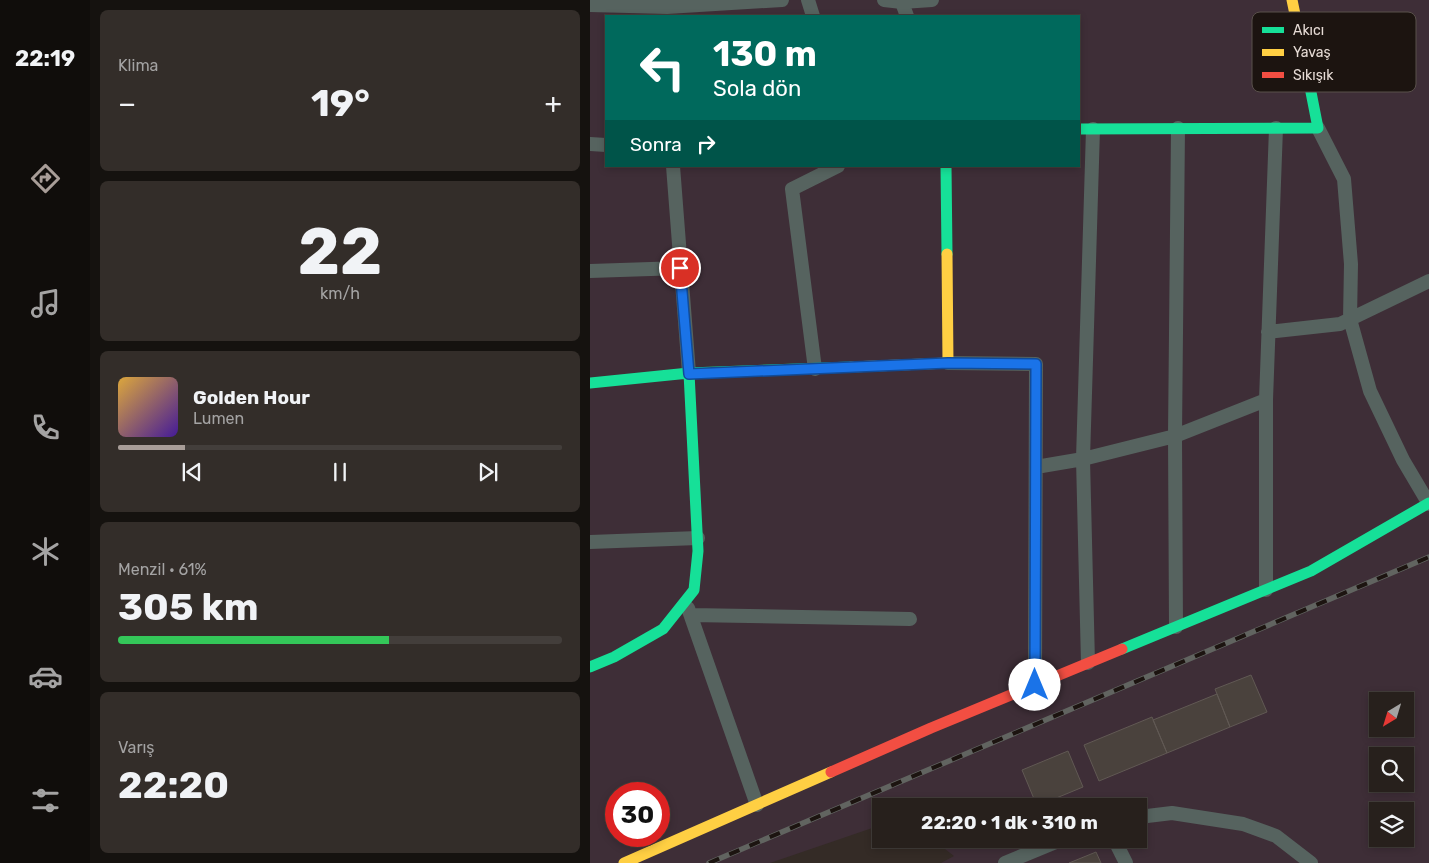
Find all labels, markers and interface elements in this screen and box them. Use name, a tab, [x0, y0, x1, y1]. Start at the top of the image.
legend	[1252, 12, 1416, 92]
text: Akıcı	[1293, 22, 1324, 39]
text: 130 m	[713, 33, 817, 75]
icon: left	[630, 35, 695, 100]
text: Yavaş	[1293, 44, 1331, 61]
text: 22:19	[15, 45, 75, 72]
text: Klima	[118, 56, 158, 75]
text: Sıkışık	[1293, 67, 1334, 84]
text: Sola dön	[713, 75, 801, 102]
text: 19°	[311, 80, 370, 126]
text: −	[118, 87, 136, 120]
text: +	[545, 87, 562, 120]
icon: right	[692, 130, 720, 158]
text: Sonra	[630, 133, 682, 156]
icon: directions	[28, 161, 63, 196]
text: 22	[298, 213, 382, 290]
pin	[659, 247, 701, 289]
icon: arrive	[666, 254, 694, 282]
text: km/h	[320, 284, 360, 303]
icon: music	[28, 286, 63, 321]
text: Golden Hour	[193, 386, 310, 409]
text: Lumen	[193, 409, 244, 428]
icon: phone	[28, 410, 63, 445]
icon: previous	[178, 458, 206, 486]
icon: pause	[326, 458, 354, 486]
icon: next	[474, 458, 502, 486]
icon: climate	[28, 534, 63, 569]
text: Menzil · 61%	[118, 560, 207, 579]
text: 305 km	[118, 584, 259, 630]
position arrow	[1008, 658, 1060, 710]
icon: car	[28, 659, 63, 694]
north arrow	[1369, 692, 1414, 738]
map controls	[1369, 692, 1414, 847]
text: Varış	[118, 738, 155, 757]
button: search	[1369, 747, 1414, 792]
text: 22:20	[118, 762, 229, 808]
speed limit sign: 30	[605, 782, 670, 847]
icon: filters	[28, 783, 63, 818]
button: layers	[1369, 802, 1414, 847]
text: 22:20 · 1 dk · 310 m	[921, 811, 1098, 834]

